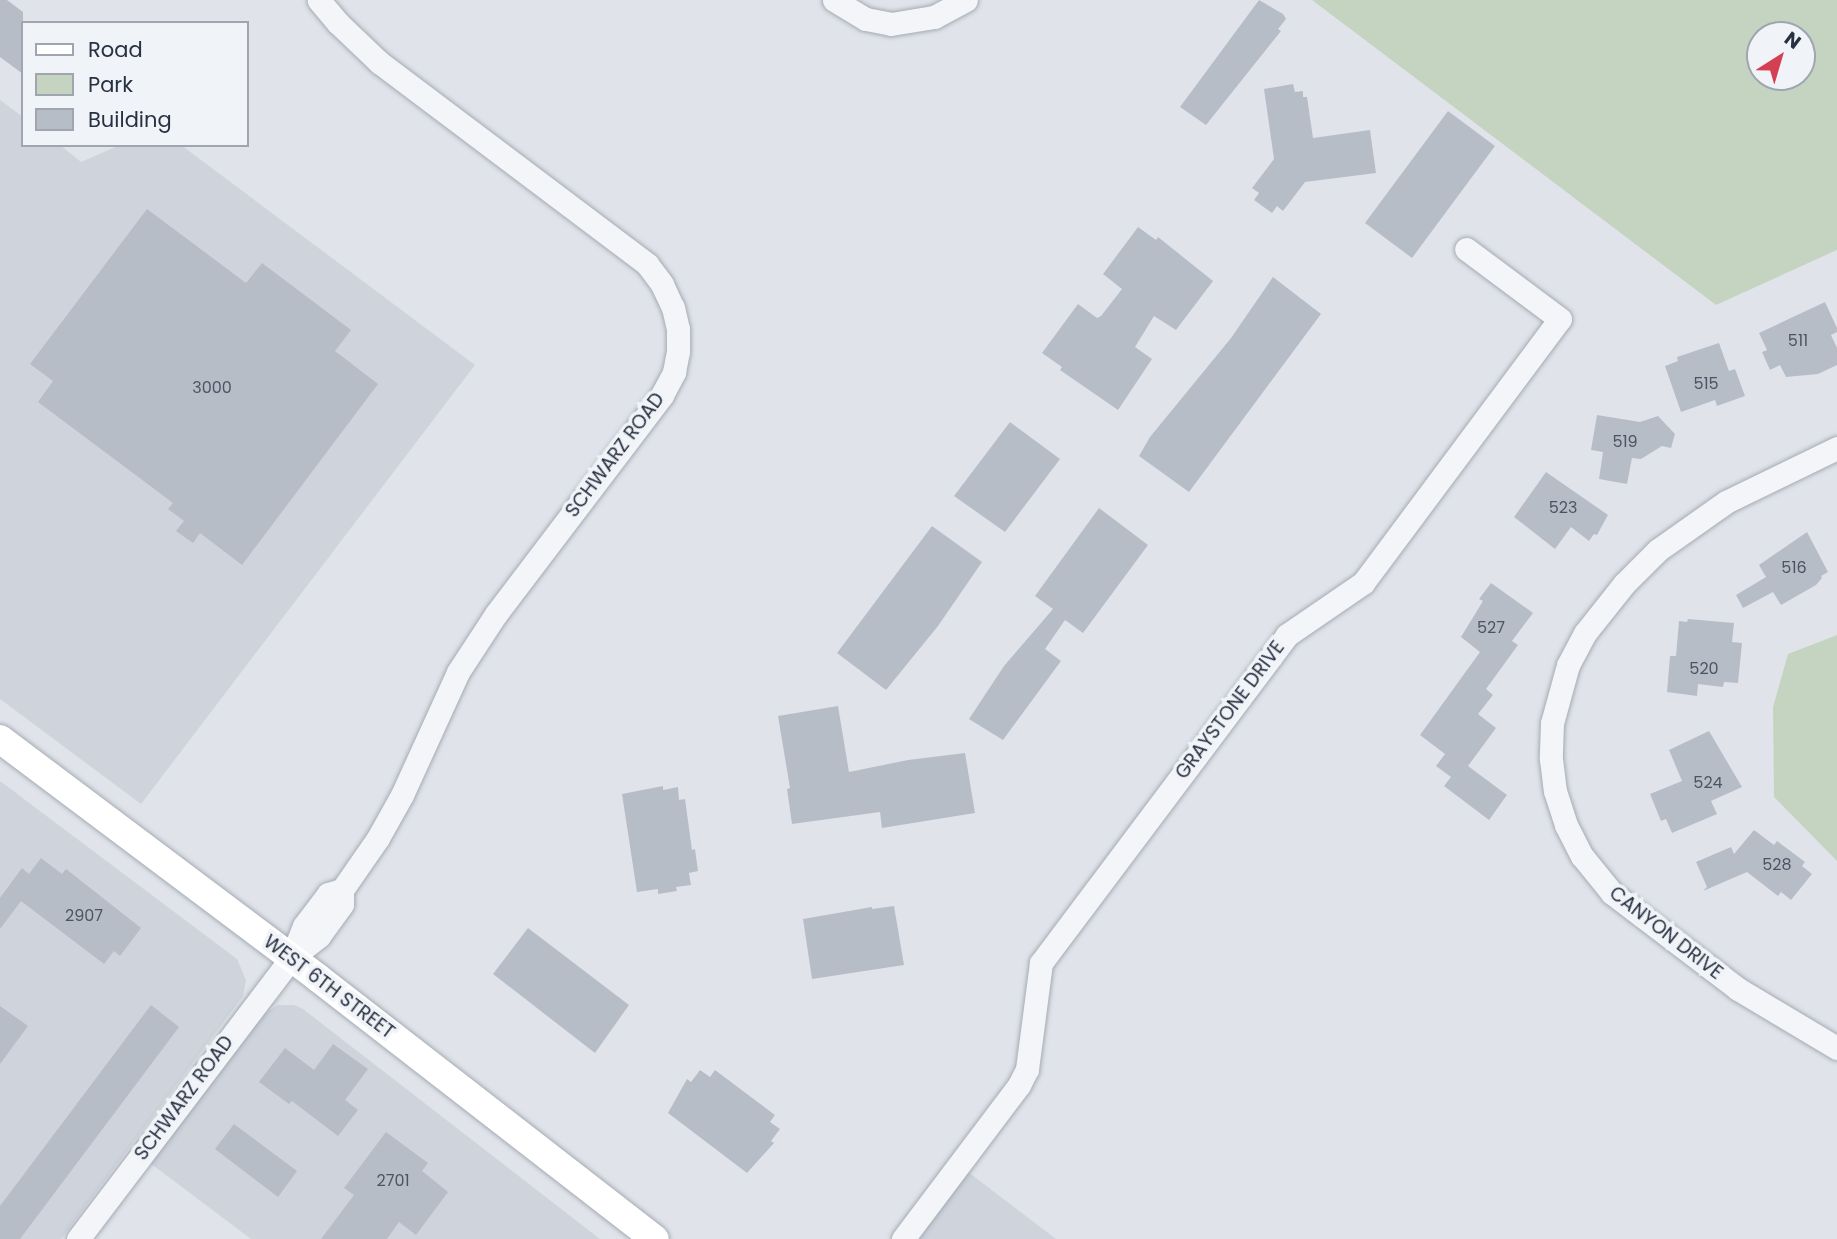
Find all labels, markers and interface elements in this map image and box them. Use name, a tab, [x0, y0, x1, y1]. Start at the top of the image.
legend	[21, 21, 248, 147]
north arrow	[1746, 21, 1816, 91]
text: N	[1779, 25, 1807, 56]
text: Road	[88, 35, 143, 64]
text: Park	[88, 70, 133, 99]
text: Building	[88, 105, 172, 134]
house number: 511	[1788, 331, 1808, 351]
house number: 515	[1693, 374, 1719, 394]
house number: 3000	[192, 378, 232, 398]
street label: SCHWARZ ROAD	[561, 388, 669, 522]
house number: 519	[1612, 432, 1638, 452]
house number: 523	[1549, 498, 1577, 518]
house number: 516	[1781, 558, 1807, 578]
house number: 527	[1477, 618, 1505, 638]
street label: GRAYSTONE DRIVE	[1171, 636, 1289, 784]
house number: 520	[1689, 659, 1719, 679]
house number: 524	[1693, 773, 1723, 793]
house number: 528	[1762, 855, 1792, 875]
street label: CANYON DRIVE	[1605, 882, 1727, 984]
house number: 2907	[65, 906, 103, 926]
street label: WEST 6TH STREET	[259, 930, 399, 1044]
street label: SCHWARZ ROAD	[130, 1031, 238, 1165]
house number: 2701	[376, 1171, 410, 1191]

